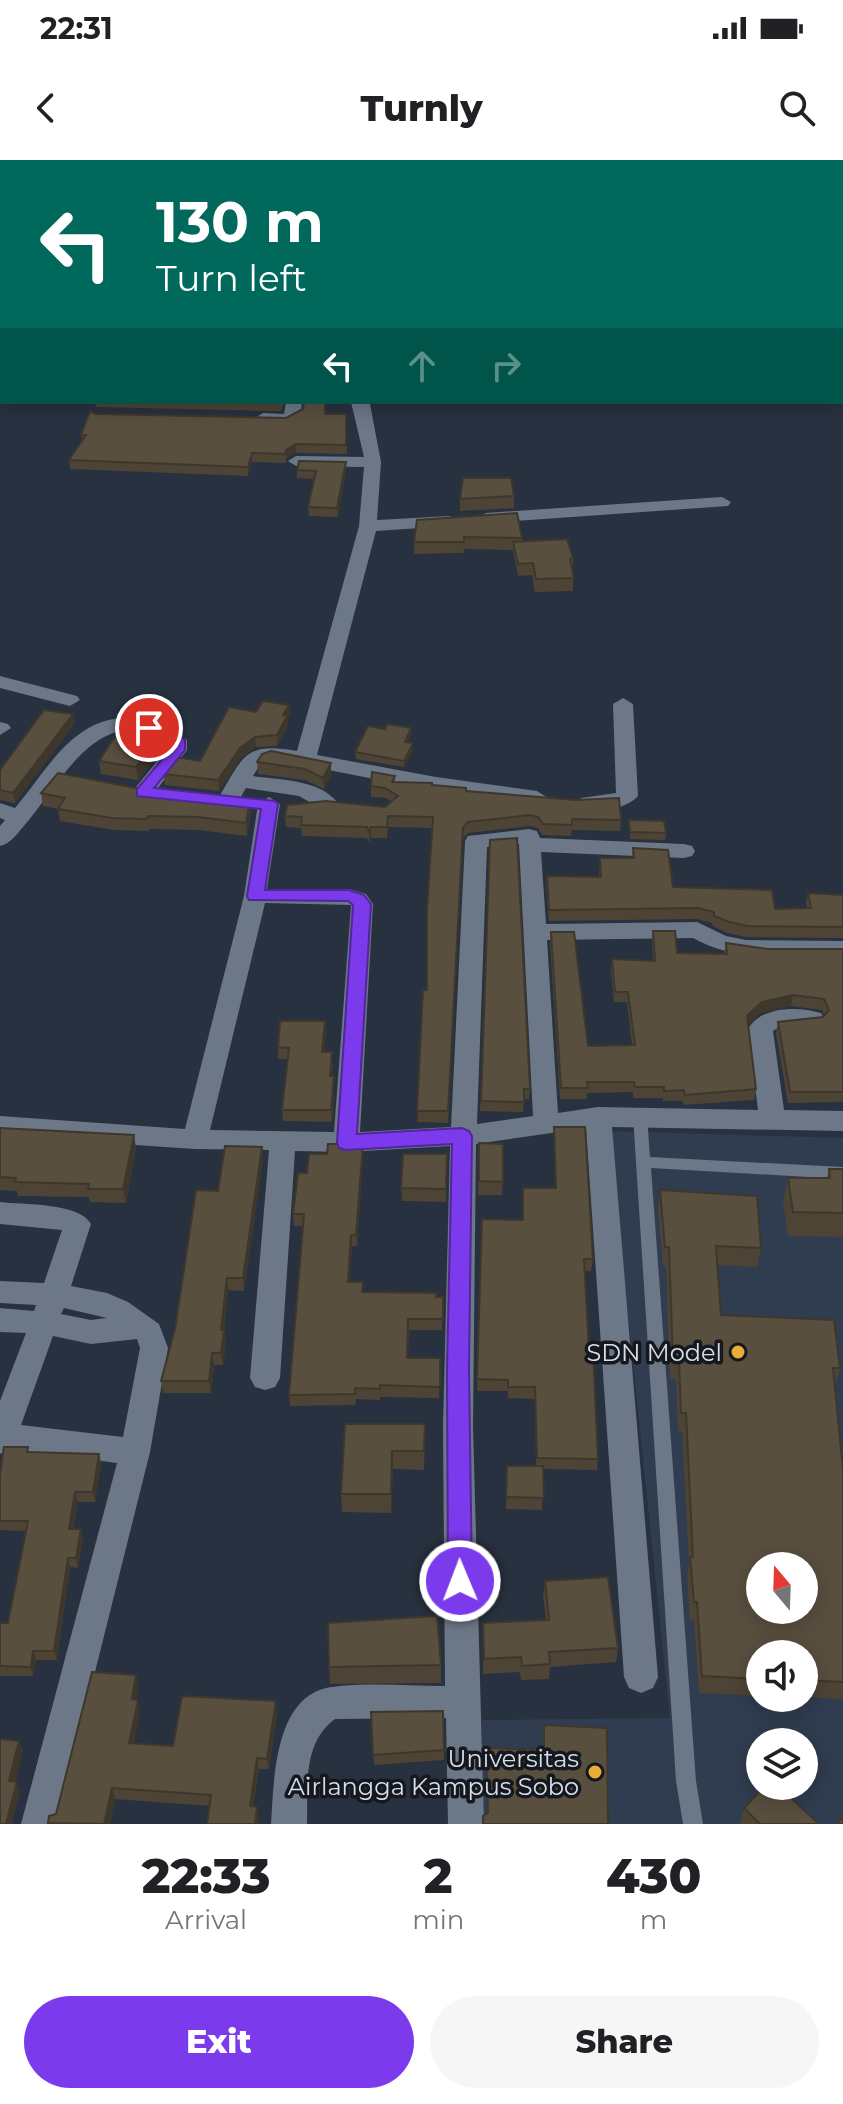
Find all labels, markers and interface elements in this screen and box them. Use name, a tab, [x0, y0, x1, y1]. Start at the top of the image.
text: 22:31	[40, 10, 113, 47]
icon: back	[24, 86, 68, 130]
text: Turnly	[361, 86, 482, 130]
icon: search	[775, 86, 819, 130]
text: 130 m	[156, 188, 324, 256]
icon: left	[24, 192, 128, 296]
text: Turn left	[156, 256, 307, 300]
icon: left	[316, 344, 360, 388]
icon: ahead	[400, 344, 444, 388]
icon: right	[484, 344, 528, 388]
pin	[115, 694, 183, 762]
icon: arrive	[127, 706, 171, 750]
place label: SDN Model	[586, 1338, 722, 1367]
marker: SDN Model	[729, 1343, 747, 1361]
position arrow	[418, 1539, 502, 1623]
north arrow	[746, 1552, 818, 1624]
map controls	[746, 1552, 818, 1800]
button: sound	[746, 1640, 818, 1712]
button: layers	[746, 1728, 818, 1800]
place label: Universitas Airlangga Kampus Sobo	[288, 1744, 579, 1801]
marker: Universitas Airlangga Kampus Sobo	[586, 1763, 604, 1781]
text: 22:33	[142, 1847, 270, 1905]
text: 2	[424, 1847, 453, 1905]
text: 430	[606, 1847, 701, 1905]
text: Arrival	[165, 1904, 247, 1936]
text: min	[412, 1904, 464, 1936]
text: m	[640, 1904, 667, 1936]
button: Exit	[24, 1996, 414, 2088]
button: Share	[430, 1996, 819, 2088]

